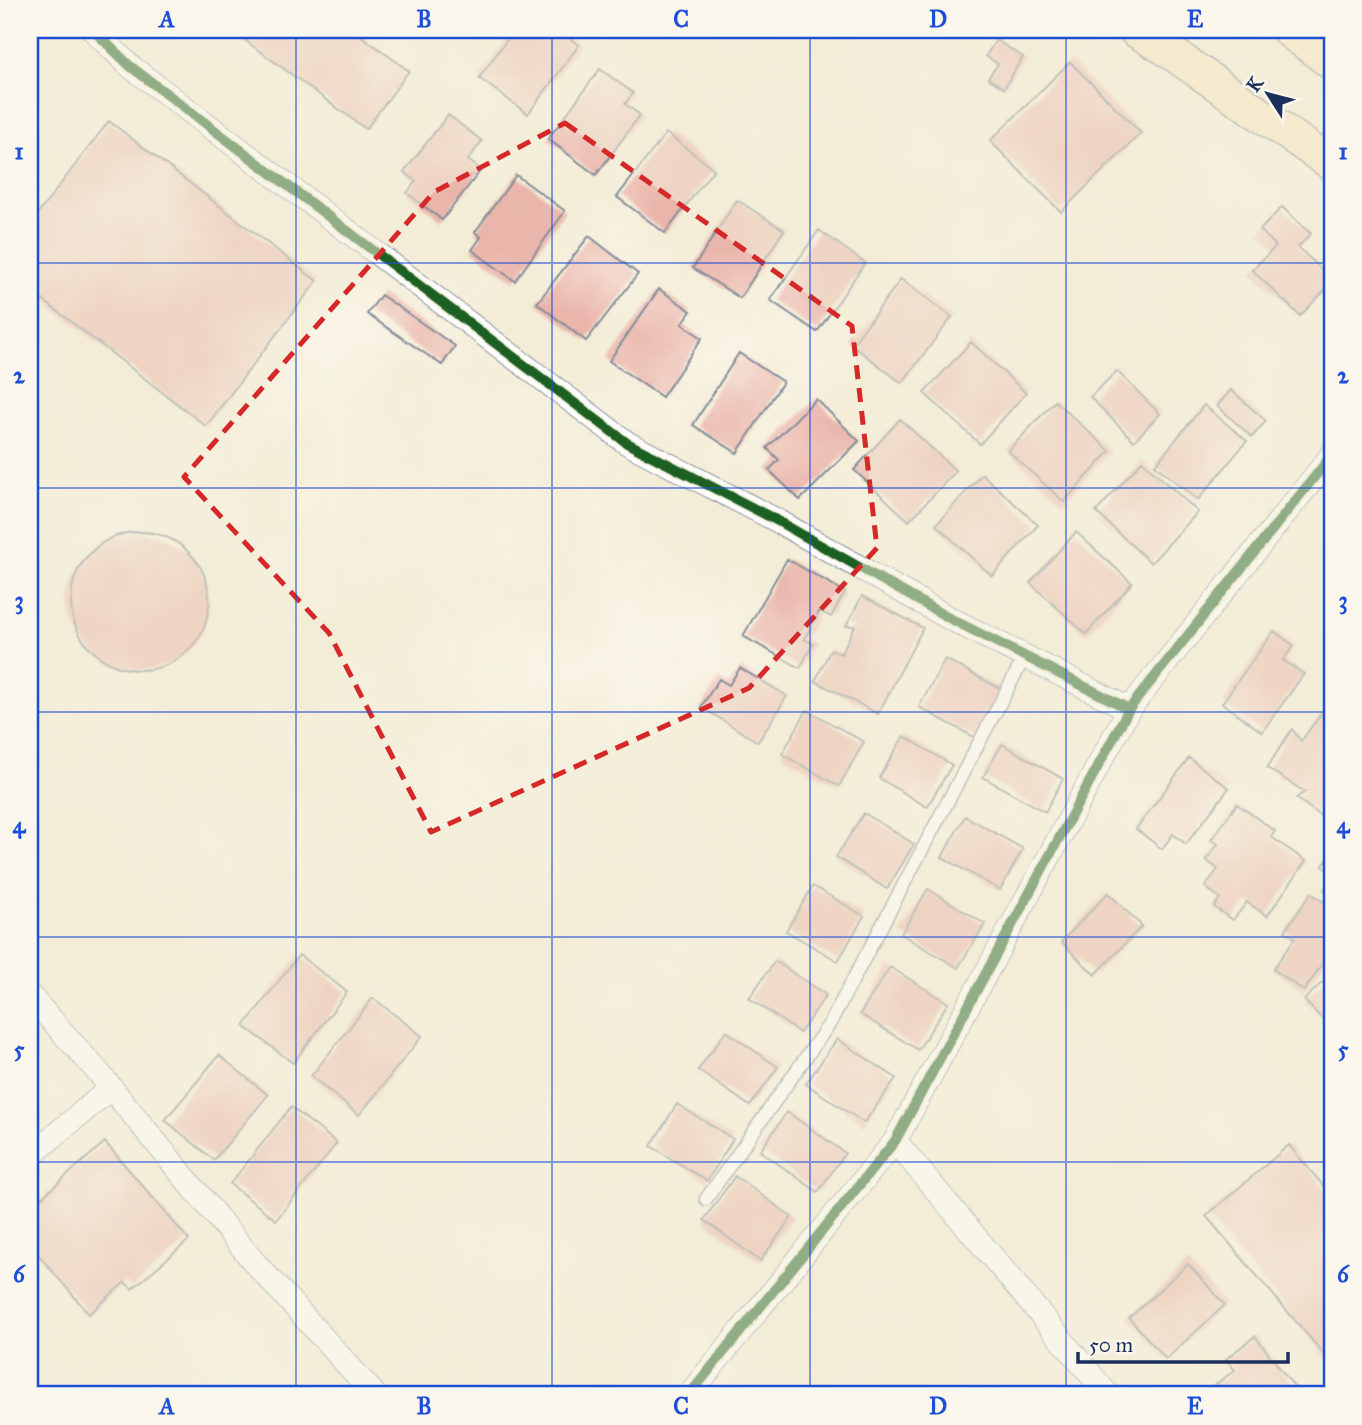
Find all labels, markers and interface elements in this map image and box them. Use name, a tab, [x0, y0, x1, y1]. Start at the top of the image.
text: A	[157, 5, 175, 33]
text: B	[416, 5, 432, 33]
text: C	[673, 5, 689, 33]
text: D	[929, 5, 947, 33]
text: E	[1187, 5, 1204, 33]
north arrow	[1232, 60, 1302, 130]
text: K	[1241, 71, 1269, 97]
text: 1	[14, 137, 24, 165]
text: 1	[1338, 137, 1348, 165]
text: 2	[13, 361, 25, 389]
text: 2	[1337, 361, 1349, 389]
text: 3	[14, 586, 24, 615]
text: 3	[1338, 586, 1348, 615]
text: 4	[13, 811, 27, 839]
text: 4	[1337, 811, 1351, 839]
text: 5	[14, 1035, 25, 1063]
text: 5	[1338, 1035, 1349, 1063]
text: 6	[13, 1260, 26, 1288]
text: 6	[1337, 1260, 1350, 1288]
scale bar	[1078, 1320, 1288, 1364]
text: 50 m	[1089, 1332, 1134, 1358]
text: A	[157, 1392, 175, 1420]
text: B	[416, 1392, 432, 1420]
text: C	[673, 1392, 689, 1420]
text: D	[929, 1392, 947, 1420]
text: E	[1187, 1392, 1204, 1420]

